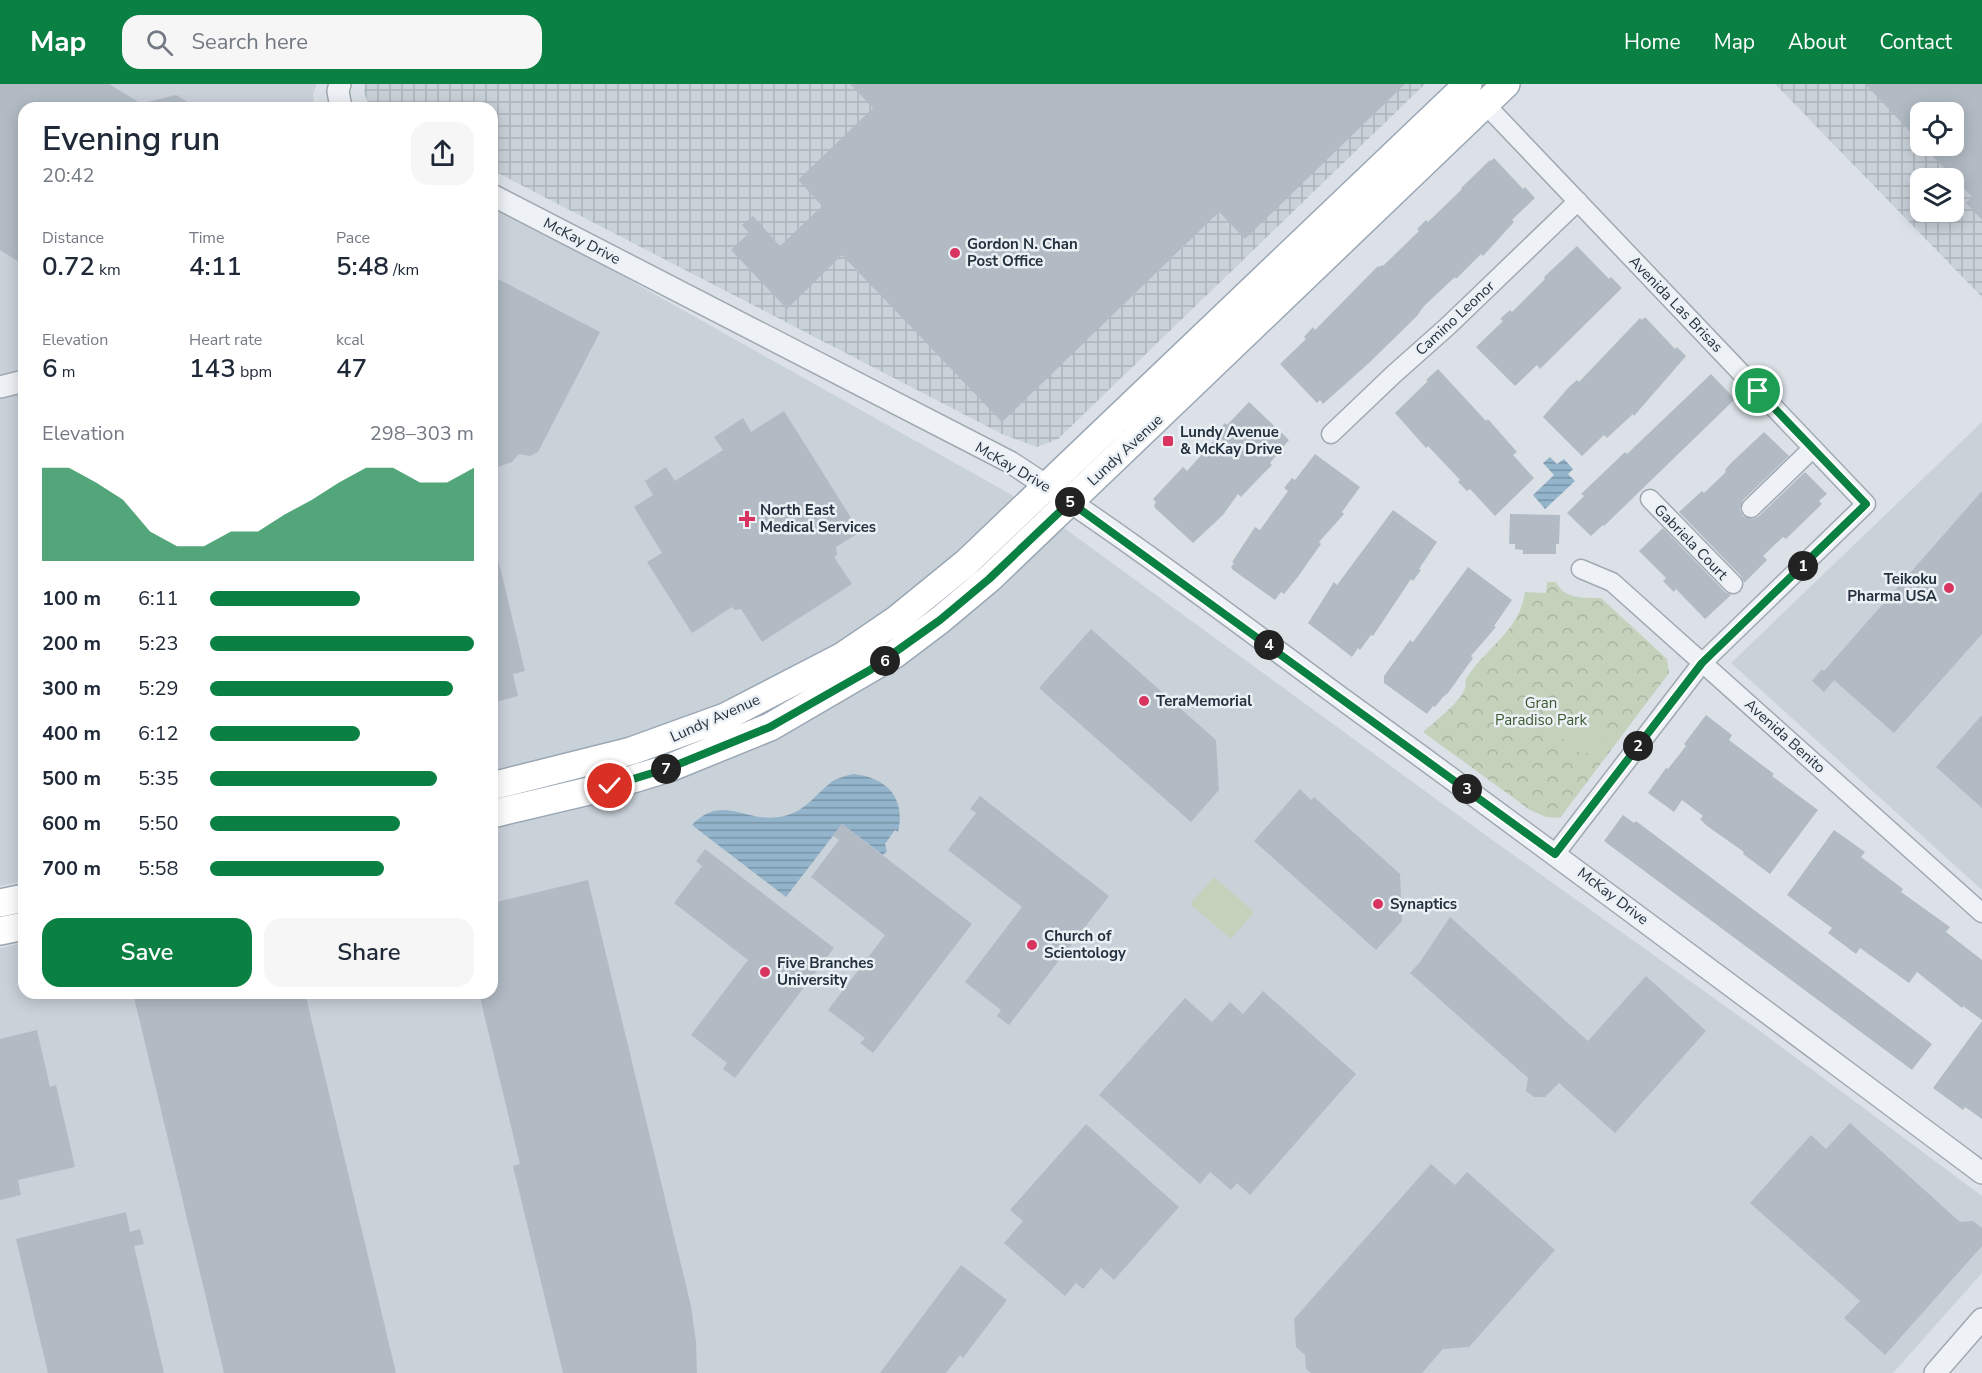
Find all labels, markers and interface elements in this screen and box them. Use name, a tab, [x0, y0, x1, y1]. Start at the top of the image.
search box	[122, 15, 542, 69]
text: Map	[30, 23, 86, 61]
icon: search	[143, 26, 176, 59]
text: Search here	[191, 27, 308, 57]
text: Home	[1624, 28, 1681, 56]
text: Map	[1714, 28, 1755, 56]
text: About	[1788, 28, 1846, 56]
text: Contact	[1879, 28, 1952, 56]
map controls	[1910, 102, 1964, 222]
button: locate	[1910, 102, 1964, 156]
text: Evening run	[42, 117, 220, 162]
button: share	[411, 122, 474, 185]
text: 20:42	[42, 162, 95, 189]
button: layers	[1910, 168, 1964, 222]
street label: McKay Drive	[540, 213, 624, 269]
text: Distance	[42, 227, 104, 249]
text: Time	[189, 227, 225, 249]
text: Pace	[336, 227, 370, 249]
place label: Gordon N. Chan Post Office	[967, 234, 1078, 271]
marker: Gordon N. Chan Post Office	[948, 246, 962, 260]
text: 0.72	[42, 249, 95, 284]
text: 4:11	[189, 249, 242, 284]
text: 5:48	[336, 249, 389, 284]
street label: Avenida Las Brisas	[1625, 251, 1727, 357]
text: km	[95, 259, 121, 281]
text: /km	[389, 259, 419, 281]
street label: Camino Leonor	[1411, 276, 1499, 360]
text: Elevation	[42, 329, 108, 351]
text: Heart rate	[189, 329, 262, 351]
text: kcal	[336, 329, 364, 351]
text: 6	[42, 351, 58, 386]
text: 143	[189, 351, 236, 386]
text: 47	[336, 351, 367, 386]
text: m	[58, 361, 75, 383]
text: bpm	[236, 361, 272, 383]
pin	[1732, 365, 1783, 416]
icon: arrive	[1741, 374, 1774, 407]
street label: Lundy Avenue	[1083, 410, 1167, 490]
text: Elevation	[42, 420, 125, 447]
text: 298–303 m	[370, 420, 474, 447]
place label: Lundy Avenue & McKay Drive	[1180, 422, 1282, 459]
marker: Lundy Avenue & McKay Drive	[1161, 434, 1175, 448]
street label: McKay Drive	[972, 437, 1054, 497]
pin: 5	[1055, 487, 1085, 517]
text: 5	[1065, 491, 1075, 513]
place label: North East Medical Services	[760, 500, 876, 537]
street label: Gabriela Court	[1650, 500, 1733, 585]
marker: North East Medical Services	[738, 510, 756, 528]
pin: 1	[1788, 551, 1818, 581]
text: 1	[1798, 555, 1808, 577]
place label: Teikoku Pharma USA	[1847, 569, 1938, 606]
marker: Teikoku Pharma USA	[1942, 581, 1956, 595]
text: 100 m	[42, 585, 101, 612]
text: 6:11	[138, 585, 179, 612]
text: 200 m	[42, 630, 101, 657]
text: 5:23	[138, 630, 179, 657]
pin: 4	[1254, 630, 1284, 660]
text: 4	[1264, 634, 1274, 656]
pin: 6	[870, 646, 900, 676]
text: 6	[880, 650, 890, 672]
text: 300 m	[42, 675, 101, 702]
text: 5:29	[138, 675, 179, 702]
street label: Lundy Avenue	[667, 689, 763, 747]
place label: TeraMemorial	[1156, 691, 1252, 711]
park label: Gran Paradiso Park	[1495, 693, 1587, 730]
marker: TeraMemorial	[1137, 694, 1151, 708]
street label: Avenida Benito	[1740, 694, 1830, 778]
text: 400 m	[42, 720, 101, 747]
text: 6:12	[138, 720, 179, 747]
pin: 2	[1623, 731, 1653, 761]
text: 2	[1633, 735, 1643, 757]
pin: 7	[651, 754, 681, 784]
text: 7	[661, 758, 671, 780]
pin	[584, 760, 635, 811]
text: 500 m	[42, 765, 101, 792]
text: 5:35	[138, 765, 179, 792]
icon: check	[593, 769, 626, 802]
pin: 3	[1452, 774, 1482, 804]
text: 3	[1462, 778, 1472, 800]
text: 600 m	[42, 810, 101, 837]
text: 5:50	[138, 810, 179, 837]
text: 700 m	[42, 855, 101, 882]
text: 5:58	[138, 855, 179, 882]
street label: McKay Drive	[1573, 863, 1653, 929]
place label: Synaptics	[1390, 894, 1457, 914]
marker: Synaptics	[1371, 897, 1385, 911]
button: Save	[42, 918, 252, 987]
button: Share	[264, 918, 474, 987]
place label: Church of Scientology	[1044, 926, 1126, 963]
marker: Church of Scientology	[1025, 938, 1039, 952]
place label: Five Branches University	[777, 953, 874, 990]
marker: Five Branches University	[758, 965, 772, 979]

